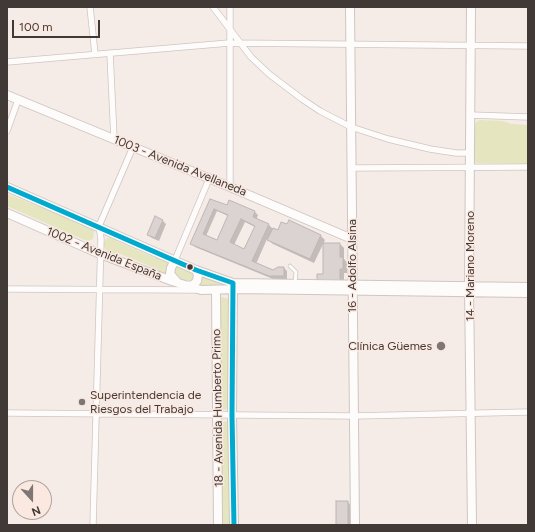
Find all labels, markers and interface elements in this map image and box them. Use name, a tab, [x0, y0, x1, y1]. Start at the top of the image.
scale bar	[14, 12, 102, 38]
text: 100 m	[19, 20, 53, 34]
street label: 1003 - Avenida Avellaneda	[111, 133, 249, 199]
street label: 14 - Mariano Moreno	[463, 211, 477, 321]
street label: 16 - Adolfo Alsina	[345, 219, 359, 313]
street label: 1002 - Avenida España	[44, 224, 164, 284]
unlabelled marker	[185, 262, 195, 272]
street label: 18 - Avenida Humberto Primo	[209, 329, 227, 487]
place label: Clínica Güemes	[348, 339, 432, 353]
marker: Clínica Güemes	[435, 340, 447, 352]
place label: Superintendencia de Riesgos del Trabajo	[90, 388, 201, 416]
marker: Superintendencia de Riesgos del Trabajo	[77, 397, 87, 407]
north arrow	[12, 480, 52, 520]
text: N	[30, 503, 42, 518]

